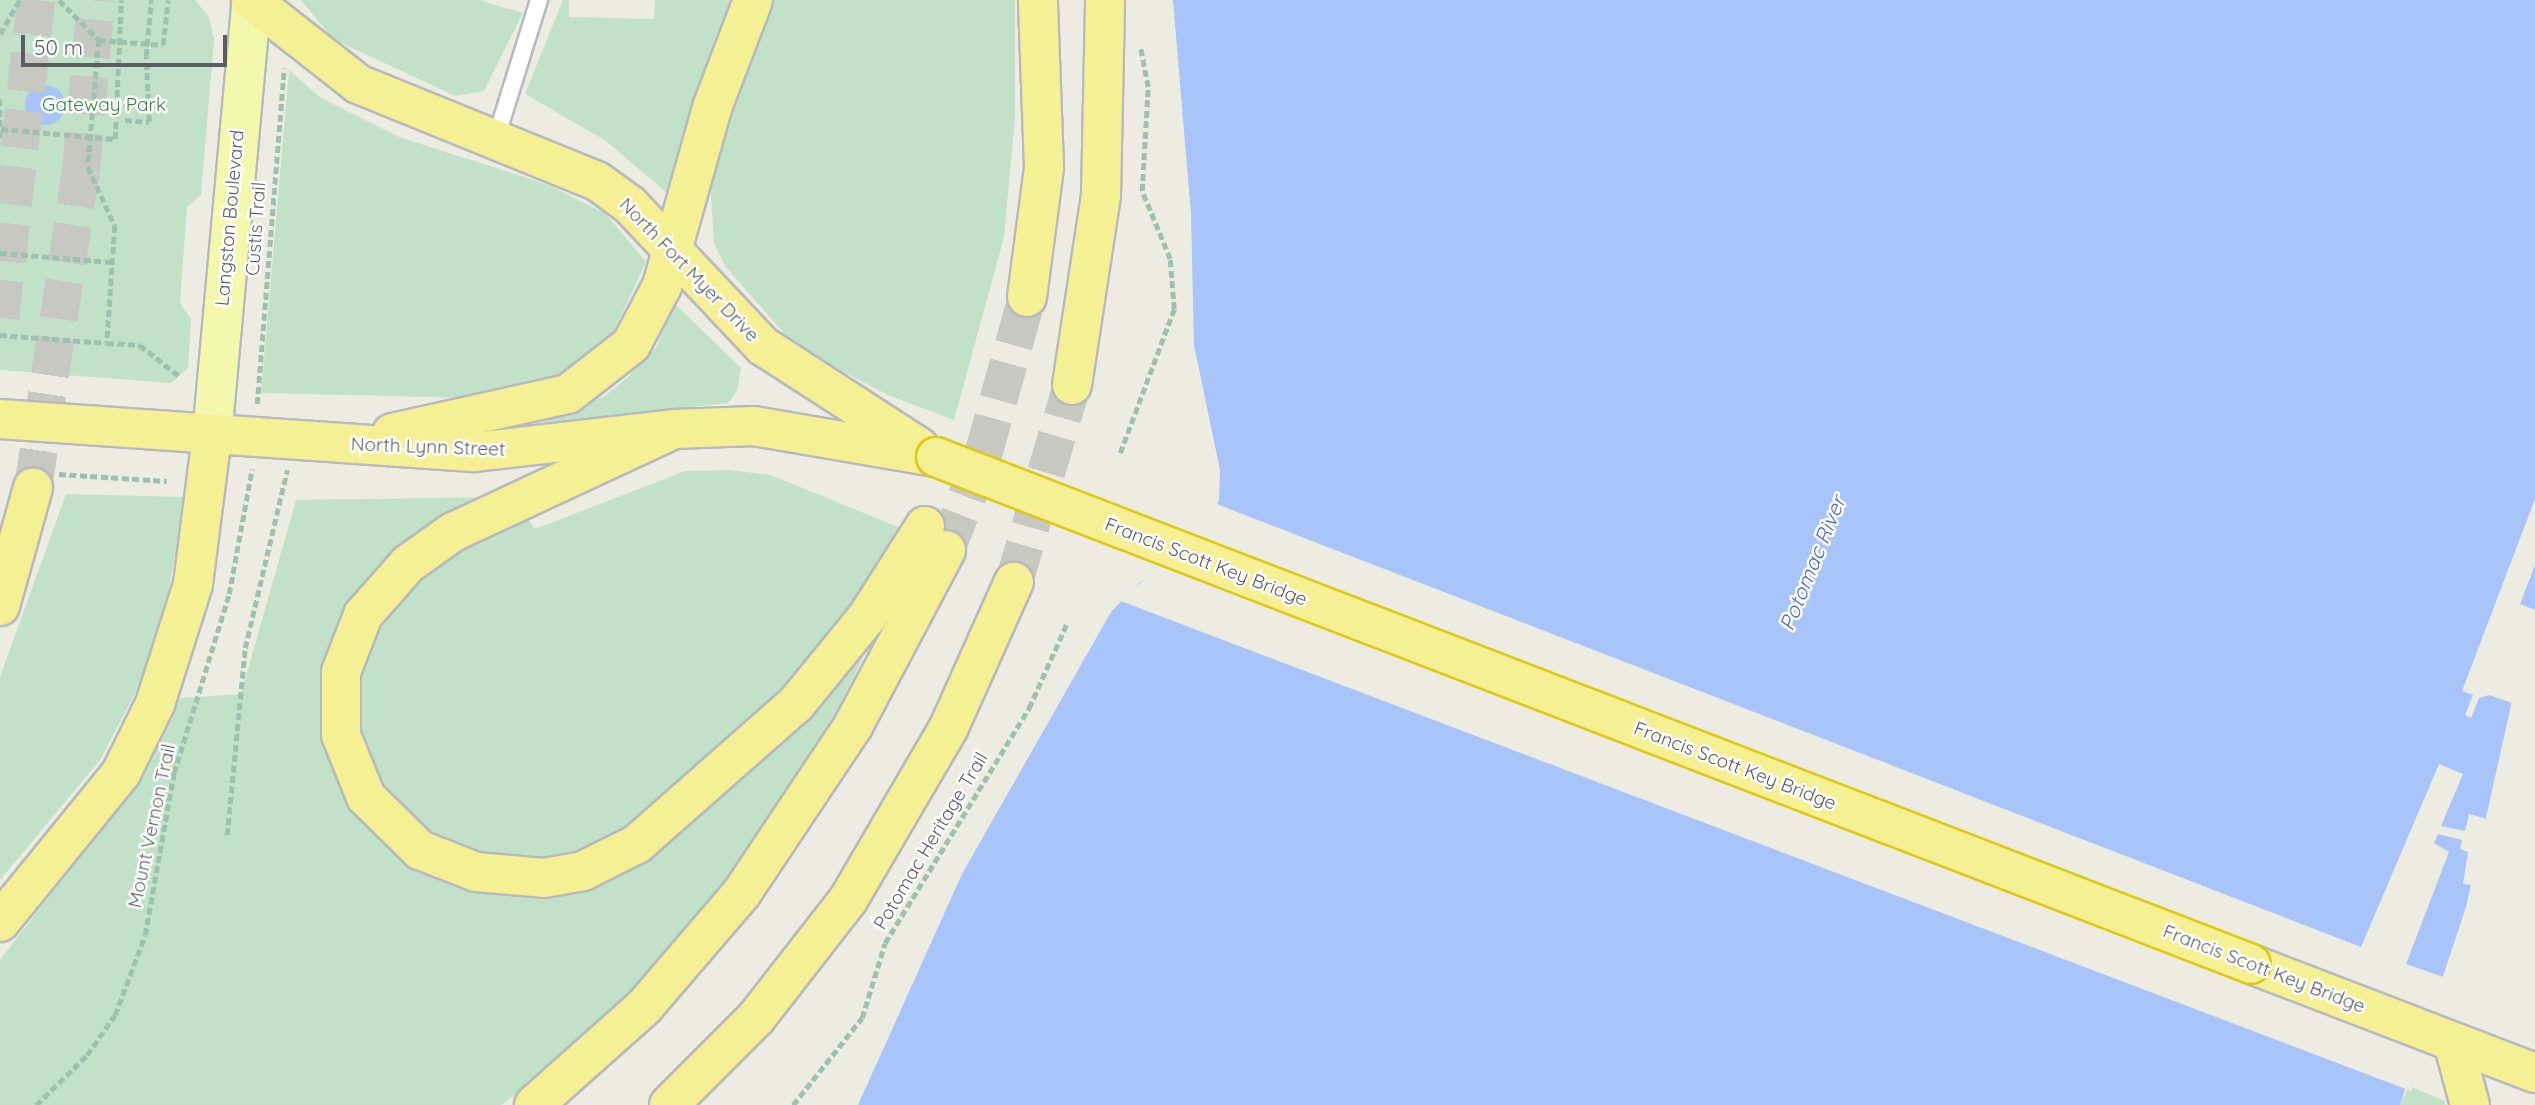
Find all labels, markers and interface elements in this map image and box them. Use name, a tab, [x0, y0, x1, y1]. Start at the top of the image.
scale bar	[24, 21, 231, 65]
text: 50 m	[34, 34, 83, 60]
park label: Gateway Park	[42, 94, 166, 116]
street label: Langston Boulevard	[211, 129, 249, 307]
street label: Custis Trail	[241, 181, 271, 277]
street label: North Fort Myer Drive	[614, 193, 764, 347]
street label: North Lynn Street	[350, 433, 506, 461]
water label: Potomac River	[1774, 492, 1850, 634]
street label: Francis Scott Key Bridge	[1102, 513, 1310, 611]
street label: Francis Scott Key Bridge	[1631, 717, 1839, 815]
street label: Mount Vernon Trail	[124, 742, 180, 910]
street label: Potomac Heritage Trail	[869, 748, 993, 934]
street label: Francis Scott Key Bridge	[2160, 920, 2368, 1018]

